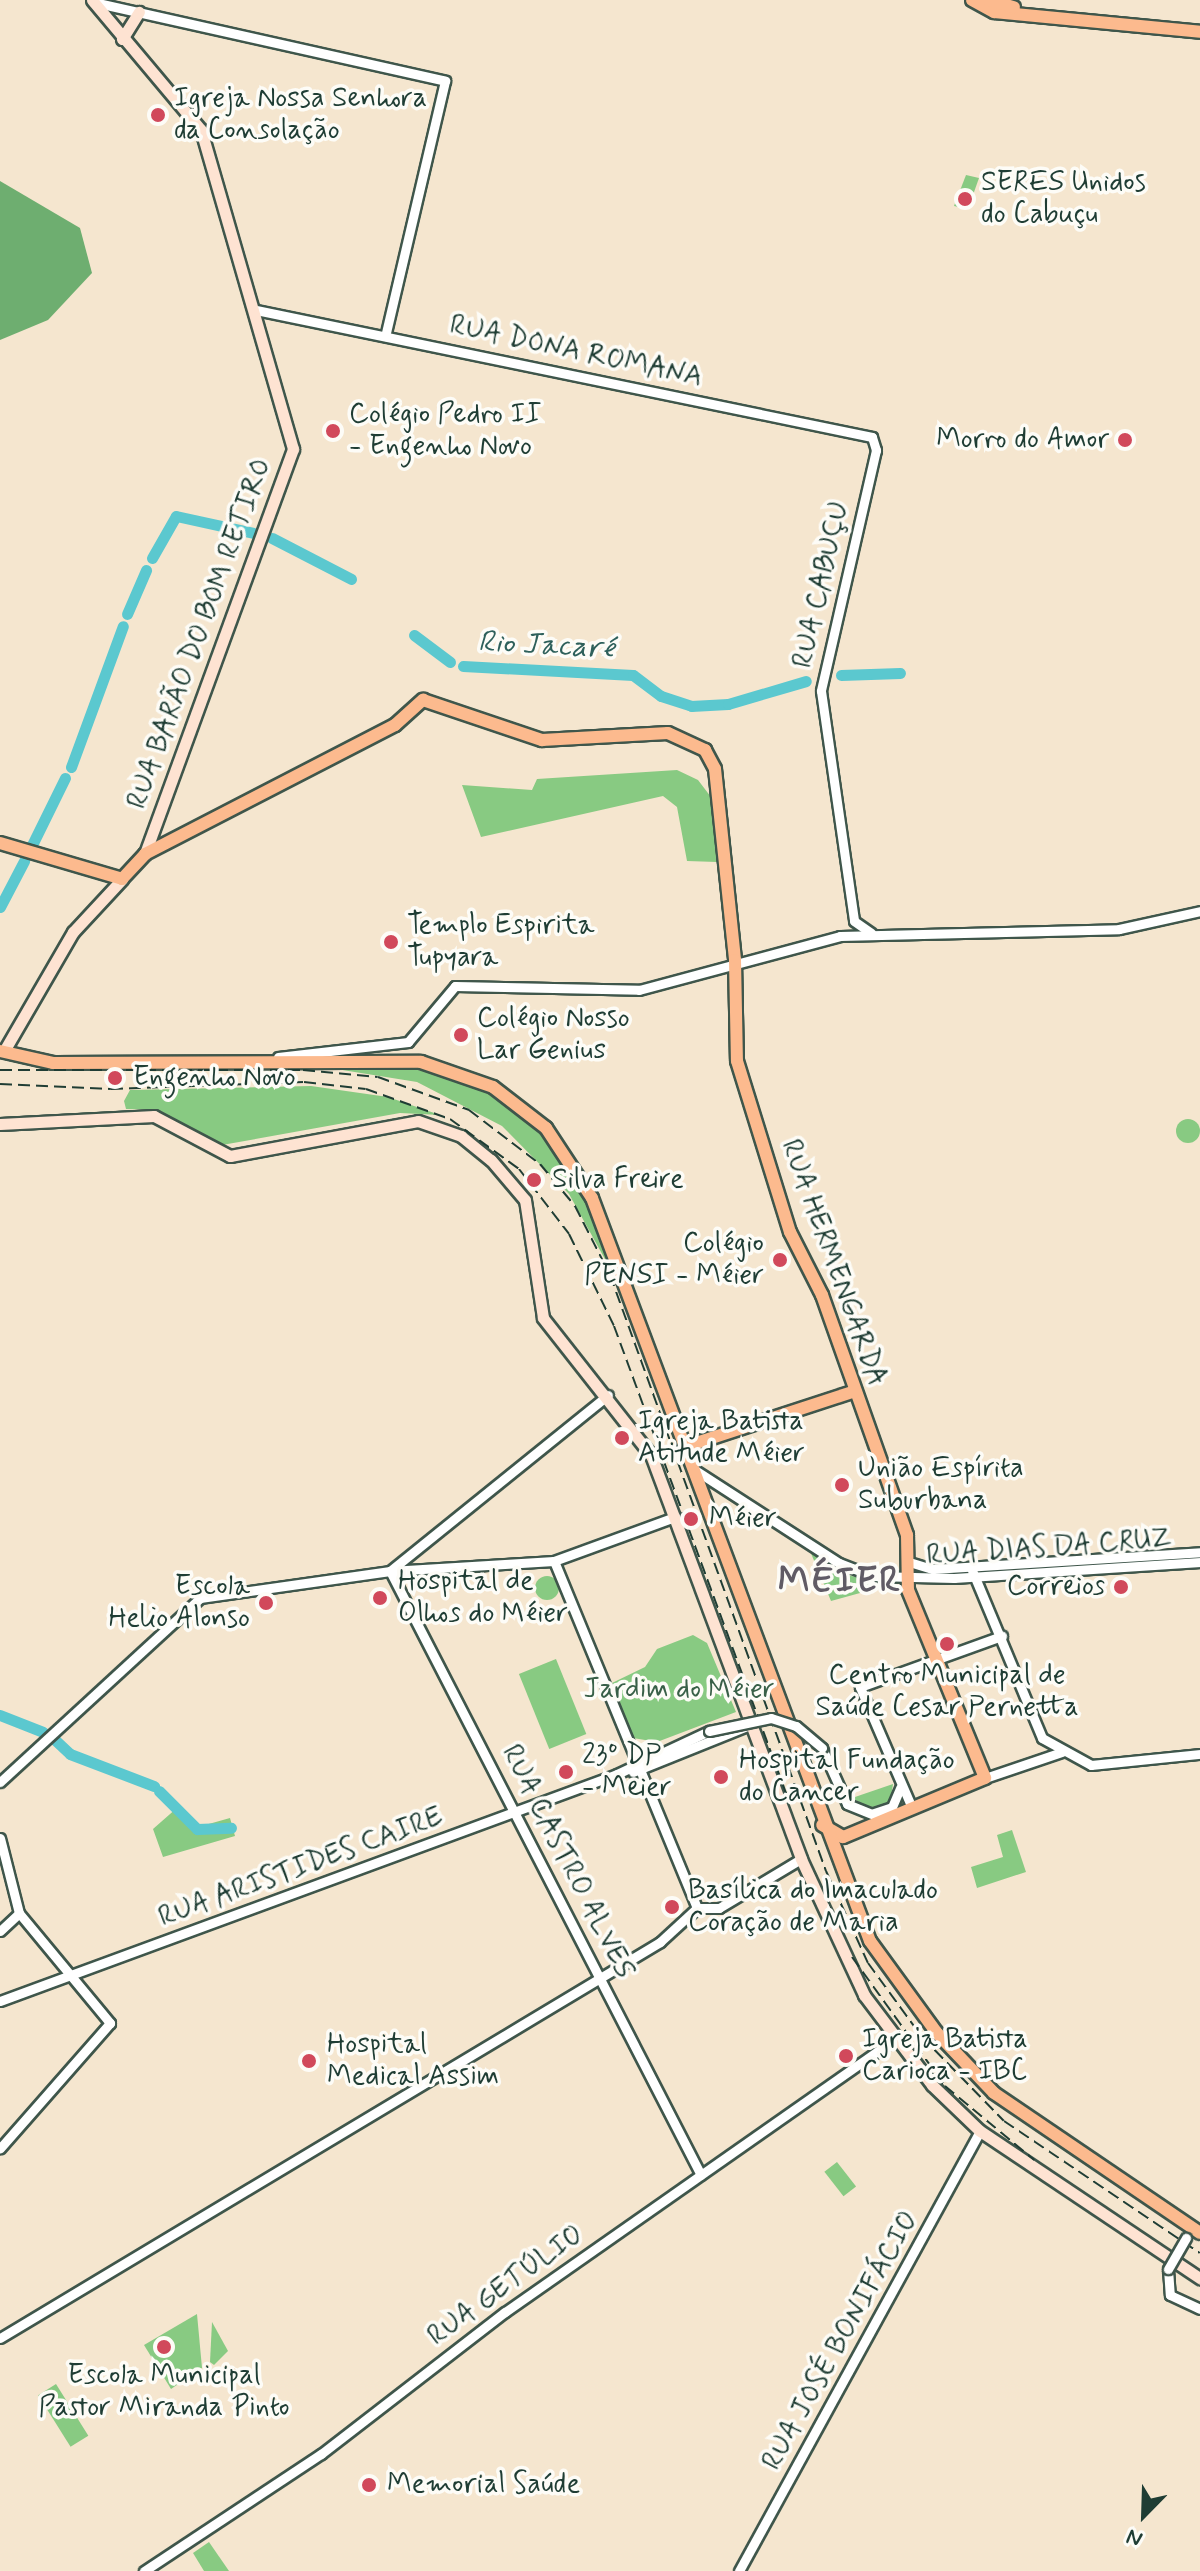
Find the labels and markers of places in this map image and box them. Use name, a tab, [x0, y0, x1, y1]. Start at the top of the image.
place label: Igreja Nossa Senhora da Consolação	[174, 82, 428, 148]
marker: Igreja Nossa Senhora da Consolação	[149, 106, 167, 124]
place label: SERES Unidos do Cabuçu	[981, 166, 1146, 232]
marker: SERES Unidos do Cabuçu	[956, 190, 974, 208]
place label: Colégio Pedro II - Engenho Novo	[349, 398, 541, 464]
marker: Colégio Pedro II - Engenho Novo	[324, 422, 342, 440]
place label: Morro do Amor	[935, 423, 1109, 457]
marker: Morro do Amor	[1116, 431, 1134, 449]
place label: Templo Espirita Tupyara	[407, 909, 593, 975]
marker: Templo Espirita Tupyara	[382, 933, 400, 951]
place label: Colégio Nosso Lar Genius	[477, 1002, 630, 1068]
marker: Colégio Nosso Lar Genius	[452, 1026, 470, 1044]
place label: Engenho Novo	[133, 1061, 296, 1095]
marker: Engenho Novo	[104, 1067, 126, 1089]
place label: Silva Freire	[552, 1163, 684, 1197]
marker: Silva Freire	[523, 1169, 545, 1191]
place label: Colégio PENSI - Méier	[584, 1227, 764, 1293]
marker: Colégio PENSI - Méier	[771, 1251, 789, 1269]
place label: Igreja Batista Atitude Méier	[638, 1405, 804, 1471]
marker: Igreja Batista Atitude Méier	[613, 1429, 631, 1447]
place label: União Espírita Suburbana	[858, 1452, 1020, 1518]
marker: União Espírita Suburbana	[833, 1476, 851, 1494]
place label: Méier	[709, 1502, 777, 1536]
marker: Méier	[680, 1508, 702, 1530]
place label: Hospital de Olhos do Méier	[398, 1565, 568, 1631]
place label: Escola Helio Alonso	[108, 1570, 250, 1636]
place label: Correios	[1007, 1570, 1105, 1604]
marker: Correios	[1112, 1578, 1130, 1596]
marker: Hospital de Olhos do Méier	[369, 1587, 391, 1609]
marker: Escola Helio Alonso	[257, 1594, 275, 1612]
marker: Centro Municipal de Saúde Cesar Pernetta	[936, 1633, 958, 1655]
place label: Centro Municipal de Saúde Cesar Pernetta	[810, 1659, 1084, 1725]
place label: 23º DP - Meier	[582, 1739, 672, 1805]
place label: Hospital Fundação do Cancer	[739, 1744, 956, 1810]
marker: 23º DP - Meier	[557, 1763, 575, 1781]
marker: Hospital Fundação do Cancer	[710, 1766, 732, 1788]
place label: Basílica do Imaculado Coração de Maria	[688, 1874, 946, 1940]
marker: Basílica do Imaculado Coração de Maria	[663, 1898, 681, 1916]
place label: Igreja Batista Carioca - IBC	[862, 2023, 1028, 2089]
place label: Hospital Medical Assim	[327, 2028, 508, 2094]
marker: Igreja Batista Carioca - IBC	[837, 2047, 855, 2065]
marker: Hospital Medical Assim	[298, 2050, 320, 2072]
marker: Escola Municipal Pastor Miranda Pinto	[155, 2338, 173, 2356]
place label: Escola Municipal Pastor Miranda Pinto	[36, 2359, 292, 2425]
place label: Memorial Saúde	[387, 2468, 582, 2502]
marker: Memorial Saúde	[358, 2474, 380, 2496]

